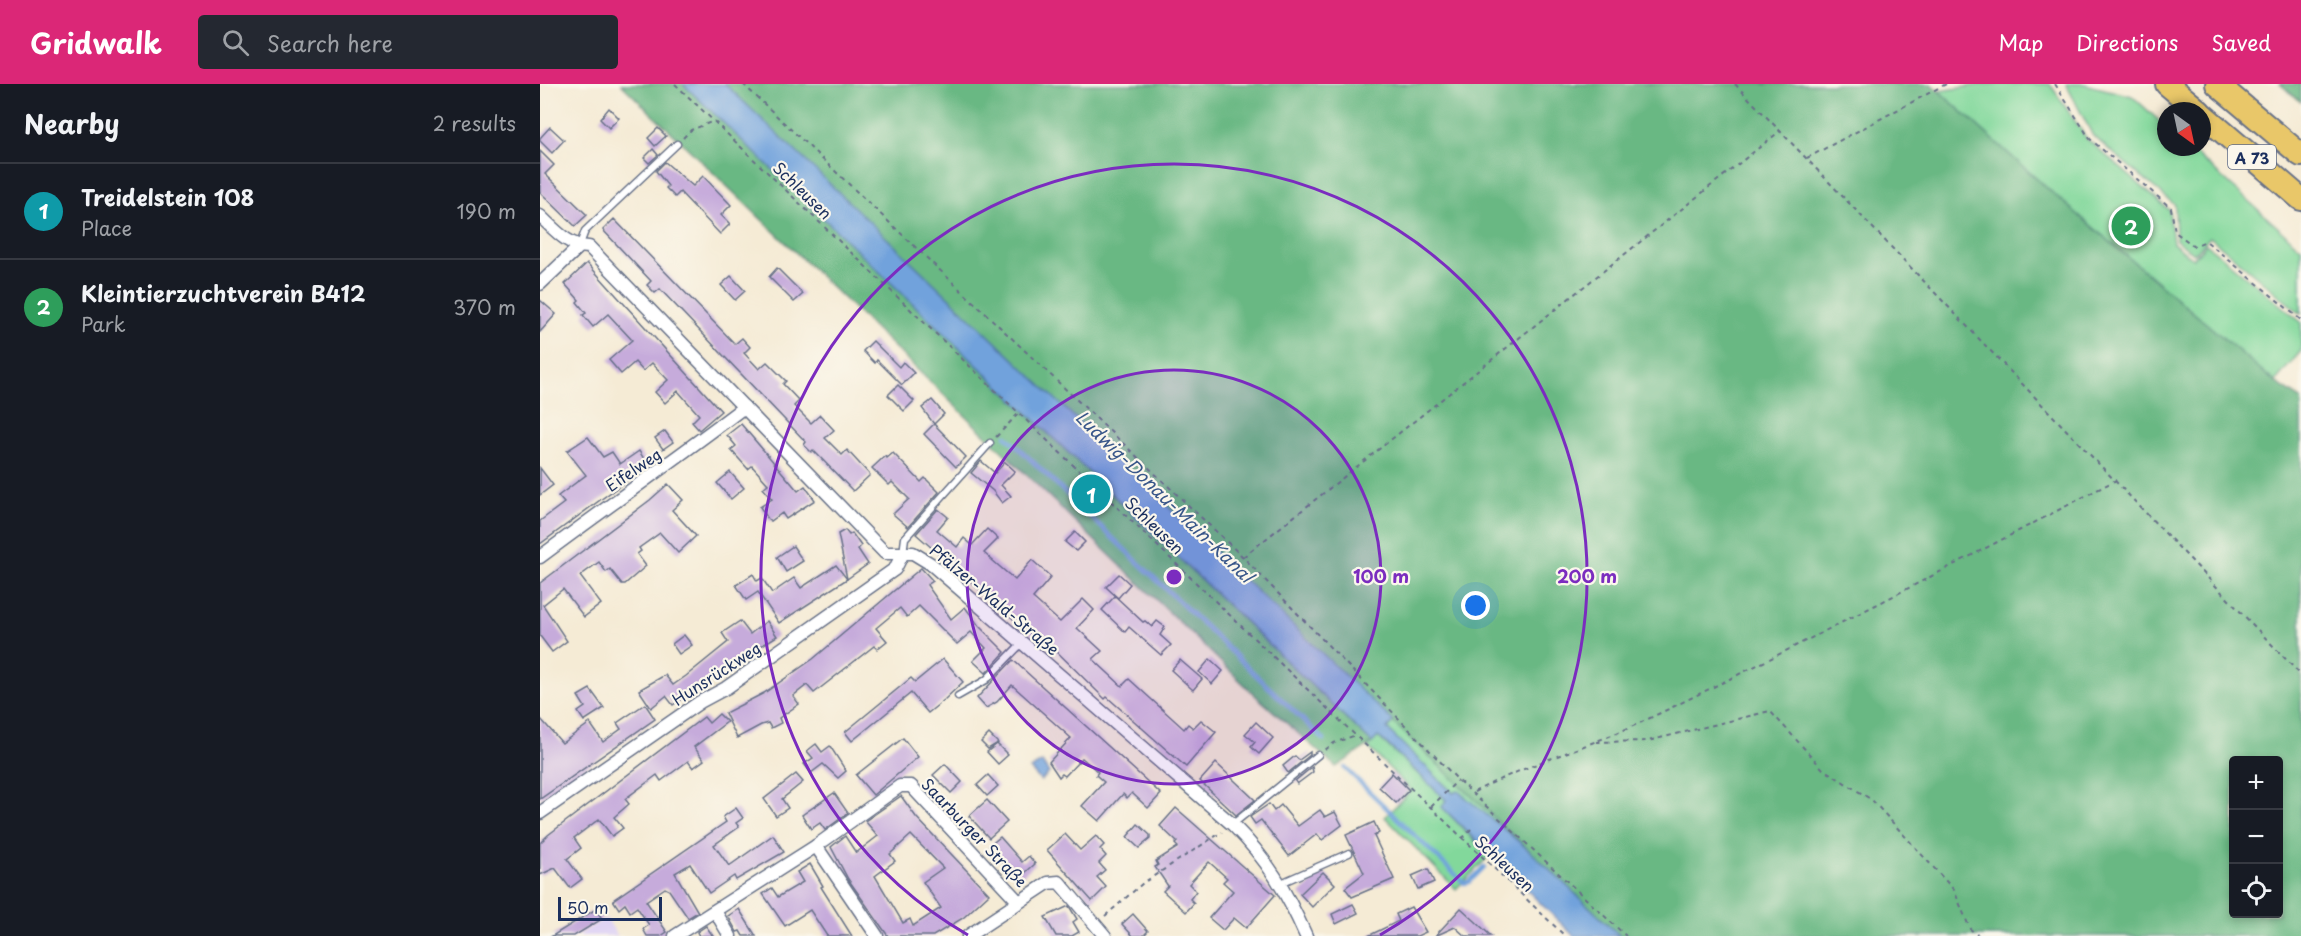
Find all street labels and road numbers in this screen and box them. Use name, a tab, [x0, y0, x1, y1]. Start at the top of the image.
road number: A 73	[2228, 145, 2276, 169]
street label: Schleusen	[768, 156, 838, 224]
street label: Eifelweg	[600, 441, 666, 497]
street label: Schleusen	[1120, 491, 1190, 559]
street label: Pfälzer-Wald-Straße	[925, 538, 1065, 660]
street label: Hunsrückweg	[667, 635, 765, 711]
street label: Saarburger Straße	[917, 772, 1033, 892]
street label: Schleusen	[1470, 829, 1540, 897]

